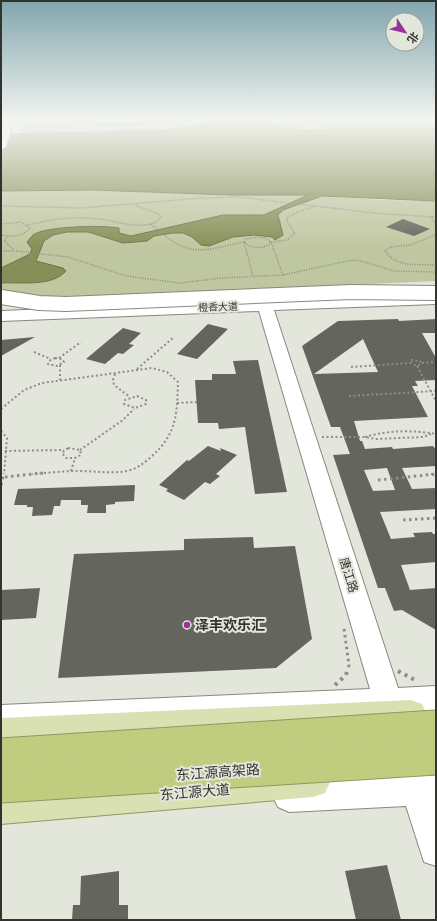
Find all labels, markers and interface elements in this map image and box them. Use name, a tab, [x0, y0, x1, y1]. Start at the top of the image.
north arrow	[385, 12, 425, 52]
text: 北	[404, 29, 422, 46]
street label: 橙香大道	[198, 300, 238, 314]
street label: 唐江路	[337, 556, 361, 594]
place label: 泽丰欢乐汇	[195, 616, 265, 634]
marker: 泽丰欢乐汇	[182, 620, 192, 630]
street label: 东江源高架路	[175, 760, 261, 784]
street label: 东江源大道	[159, 780, 231, 804]

